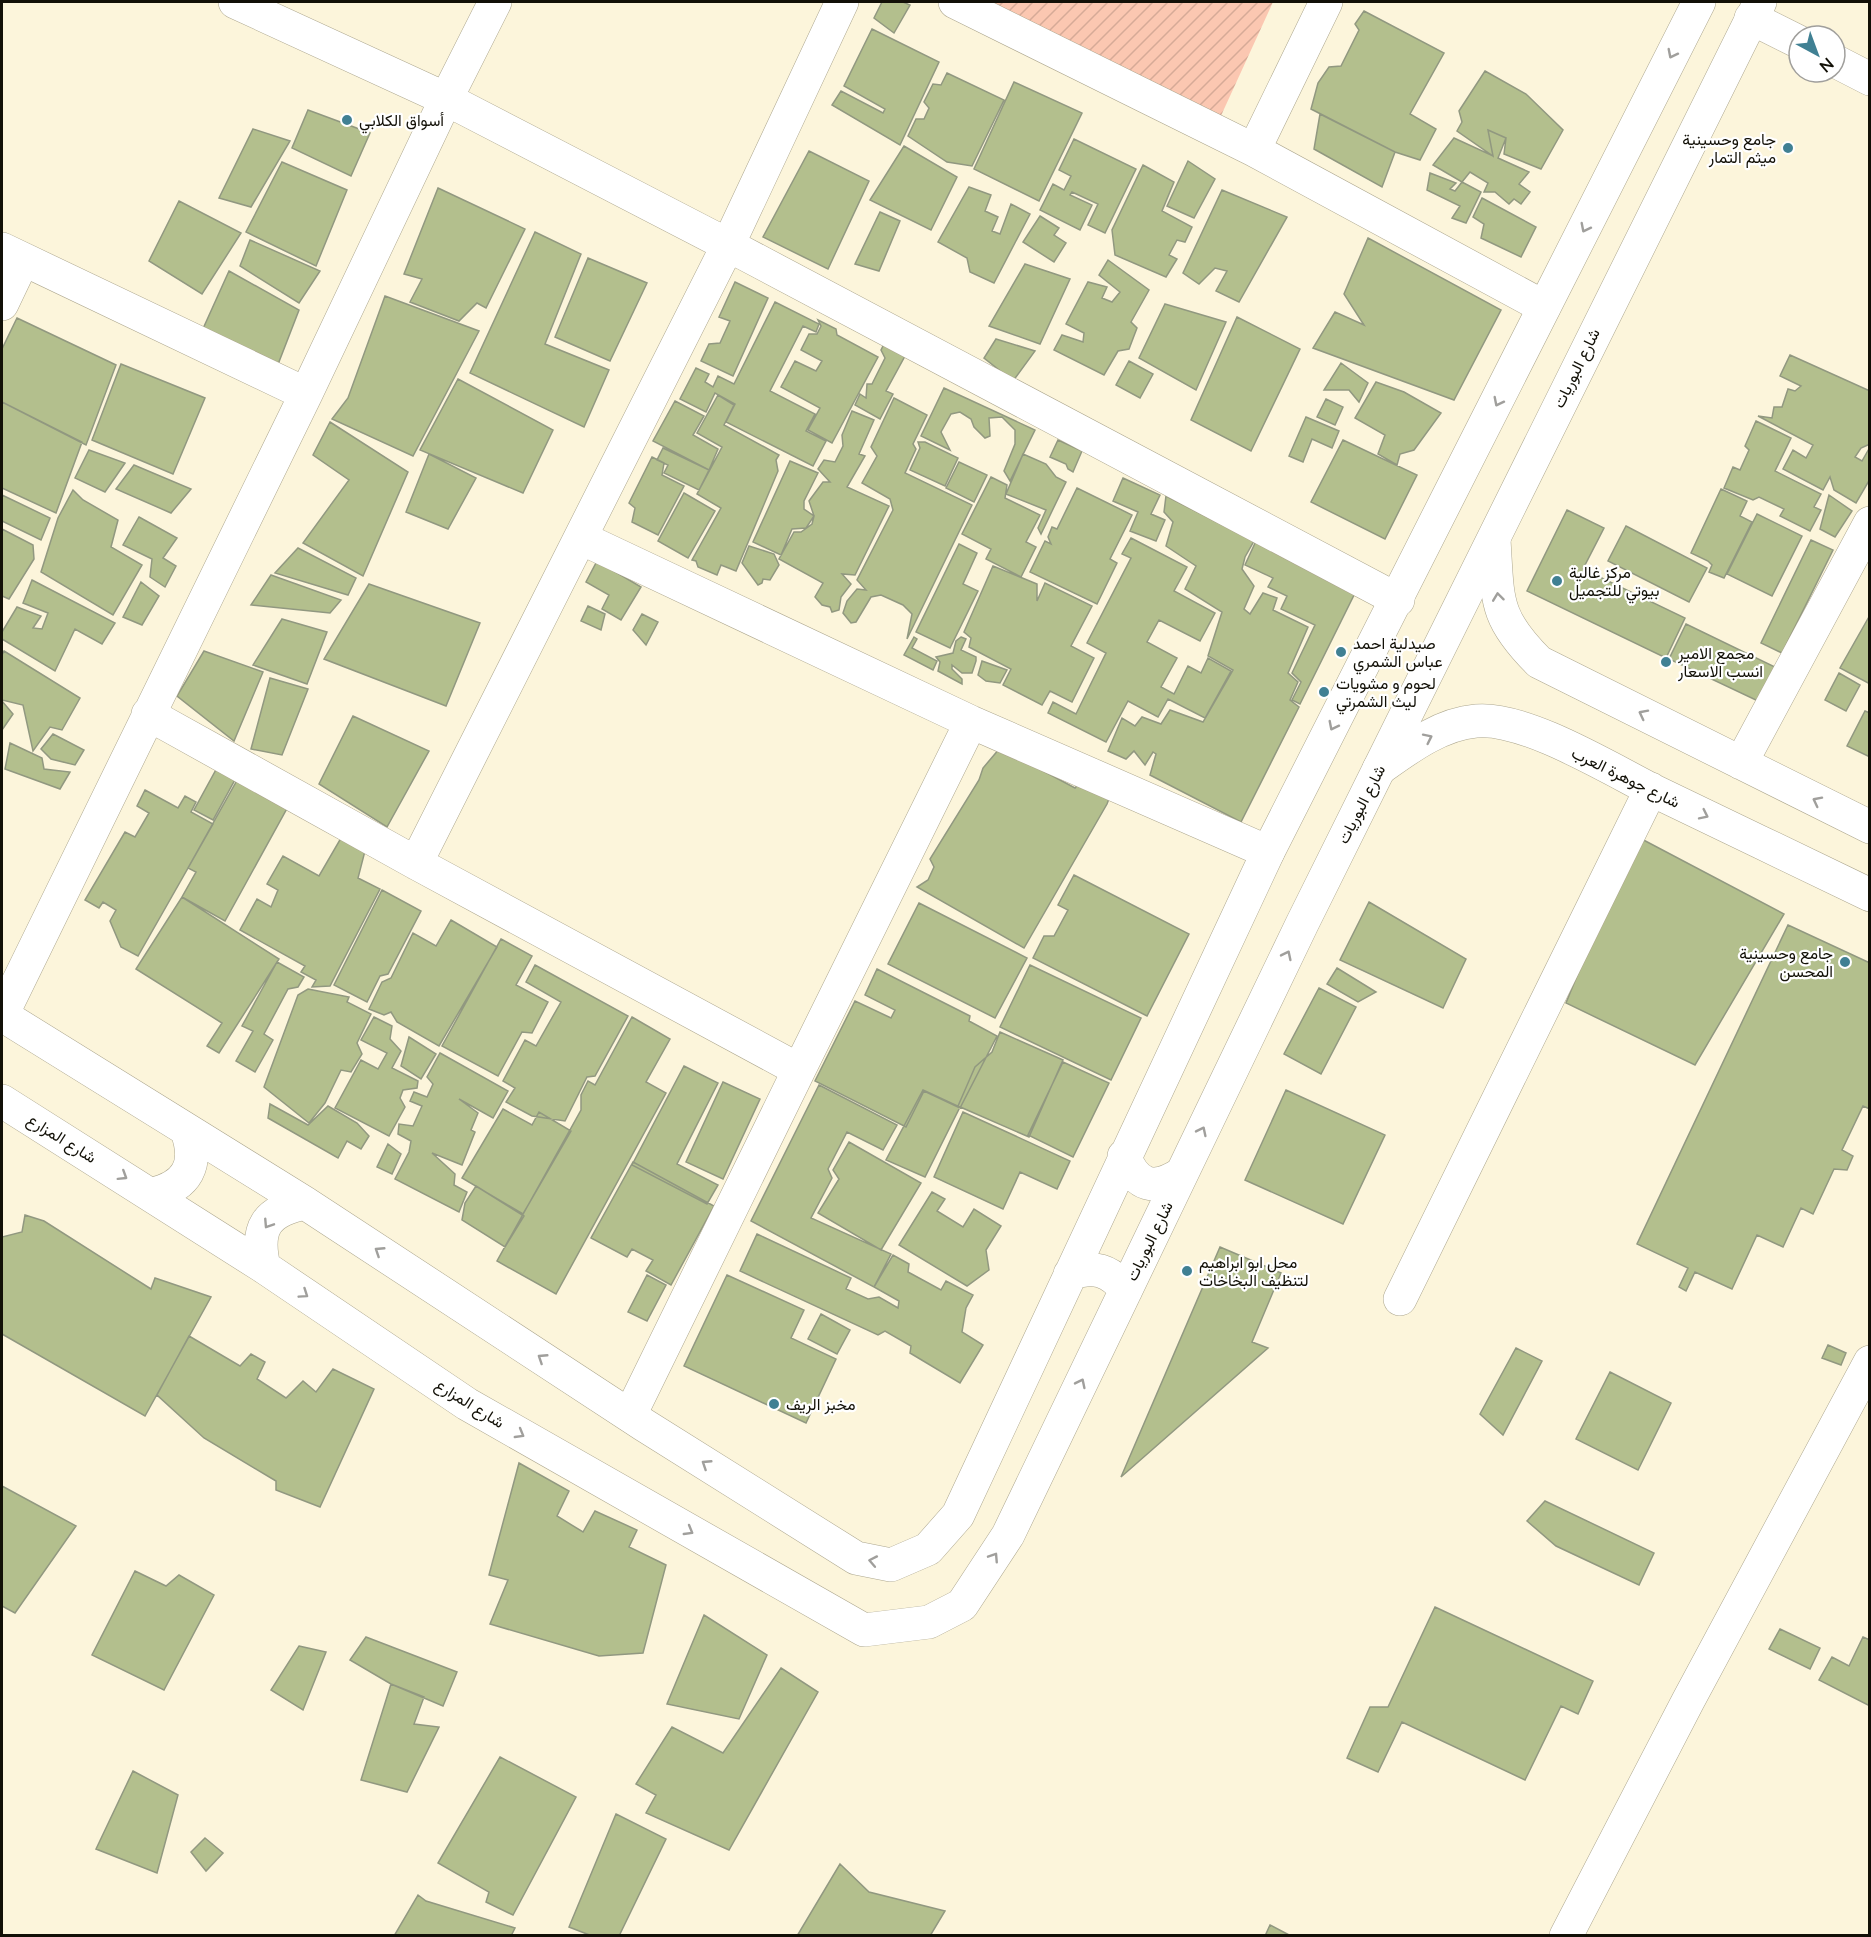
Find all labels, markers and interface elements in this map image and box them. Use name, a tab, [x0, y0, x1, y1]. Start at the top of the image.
north arrow	[1787, 24, 1847, 84]
one-way arrow	[1668, 47, 1680, 58]
text: N	[1816, 54, 1838, 77]
place label: أسواق الكلابي	[359, 110, 444, 134]
marker: أسواق الكلابي	[340, 113, 354, 127]
place label: جامع وحسينية ميثم التمار	[1682, 129, 1776, 168]
marker: جامع وحسينية ميثم التمار	[1781, 141, 1795, 155]
one-way arrow	[1580, 222, 1592, 233]
street label: شارع البوريات	[1548, 325, 1606, 412]
one-way arrow	[1493, 396, 1505, 407]
place label: مركز غالية بيوتي للتجميل	[1569, 562, 1659, 604]
marker: مركز غالية بيوتي للتجميل	[1550, 574, 1564, 588]
one-way arrow	[1492, 592, 1505, 602]
place label: صيدلية احمد عباس الشمري	[1353, 633, 1443, 675]
place label: مجمع الامير انسب الاسعار	[1677, 643, 1763, 682]
marker: صيدلية احمد عباس الشمري	[1334, 645, 1348, 659]
marker: مجمع الامير انسب الاسعار	[1659, 655, 1673, 669]
place label: لحوم و مشويات ليث الشمرتي	[1336, 673, 1436, 715]
marker: لحوم و مشويات ليث الشمرتي	[1317, 685, 1331, 699]
one-way arrow	[1638, 710, 1649, 721]
one-way arrow	[1329, 720, 1340, 730]
one-way arrow	[1422, 733, 1433, 745]
street label: شارع جوهرة العرب	[1568, 742, 1683, 814]
street label: شارع البوريات	[1333, 761, 1391, 848]
one-way arrow	[1813, 797, 1824, 808]
one-way arrow	[1698, 807, 1709, 819]
place label: جامع وحسينية المحسن	[1739, 943, 1833, 982]
one-way arrow	[1279, 951, 1291, 962]
marker: جامع وحسينية المحسن	[1838, 955, 1852, 969]
street label: شارع المزارع	[23, 1109, 100, 1169]
one-way arrow	[1195, 1127, 1206, 1137]
one-way arrow	[117, 1168, 127, 1180]
street label: شارع البوريات	[1121, 1198, 1179, 1285]
one-way arrow	[264, 1218, 275, 1229]
one-way arrow	[375, 1247, 385, 1259]
place label: محل ابو ابراهيم لتنظيف البخاخات	[1199, 1252, 1309, 1290]
marker: محل ابو ابراهيم لتنظيف البخاخات	[1180, 1264, 1194, 1278]
one-way arrow	[297, 1286, 308, 1297]
one-way arrow	[538, 1354, 549, 1365]
street label: شارع المزارع	[431, 1374, 508, 1434]
one-way arrow	[1074, 1378, 1086, 1389]
place label: مخبز الريف	[786, 1394, 856, 1415]
marker: مخبز الريف	[767, 1397, 781, 1411]
one-way arrow	[514, 1427, 524, 1438]
one-way arrow	[701, 1461, 712, 1472]
one-way arrow	[683, 1523, 693, 1535]
one-way arrow	[987, 1552, 998, 1563]
one-way arrow	[869, 1555, 879, 1568]

